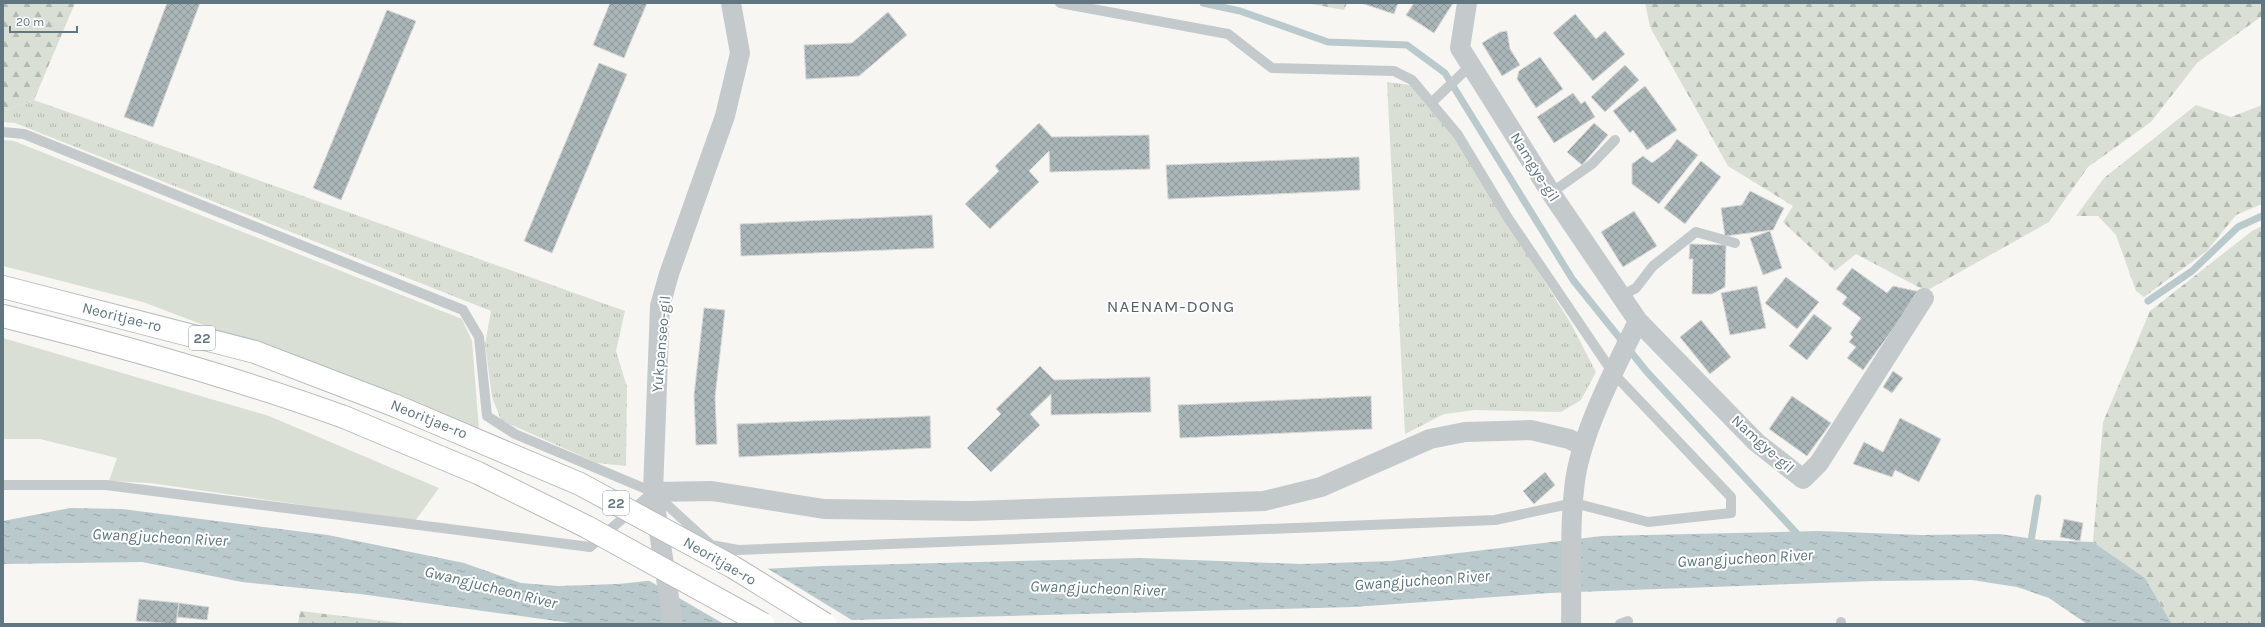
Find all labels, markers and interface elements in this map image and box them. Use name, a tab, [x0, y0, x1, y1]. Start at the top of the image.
scale bar	[10, 8, 77, 34]
text: 20 m	[16, 15, 44, 29]
street label: Namgye-gil	[1507, 129, 1563, 205]
street label: Yukpanseo-gil	[648, 295, 674, 393]
district label: NAENAM-DONG	[1107, 296, 1235, 316]
street label: Neoritjae-ro	[80, 298, 164, 336]
road number: 22	[189, 326, 215, 350]
street label: Neoritjae-ro	[388, 395, 470, 443]
street label: Namgye-gil	[1728, 411, 1798, 477]
road number: 22	[603, 491, 629, 515]
water label: Gwangjucheon River	[92, 524, 229, 550]
street label: Neoritjae-ro	[680, 533, 760, 589]
water label: Gwangjucheon River	[1677, 545, 1814, 571]
water label: Gwangjucheon River	[423, 561, 560, 613]
water label: Gwangjucheon River	[1354, 566, 1491, 594]
water label: Gwangjucheon River	[1030, 576, 1167, 600]

